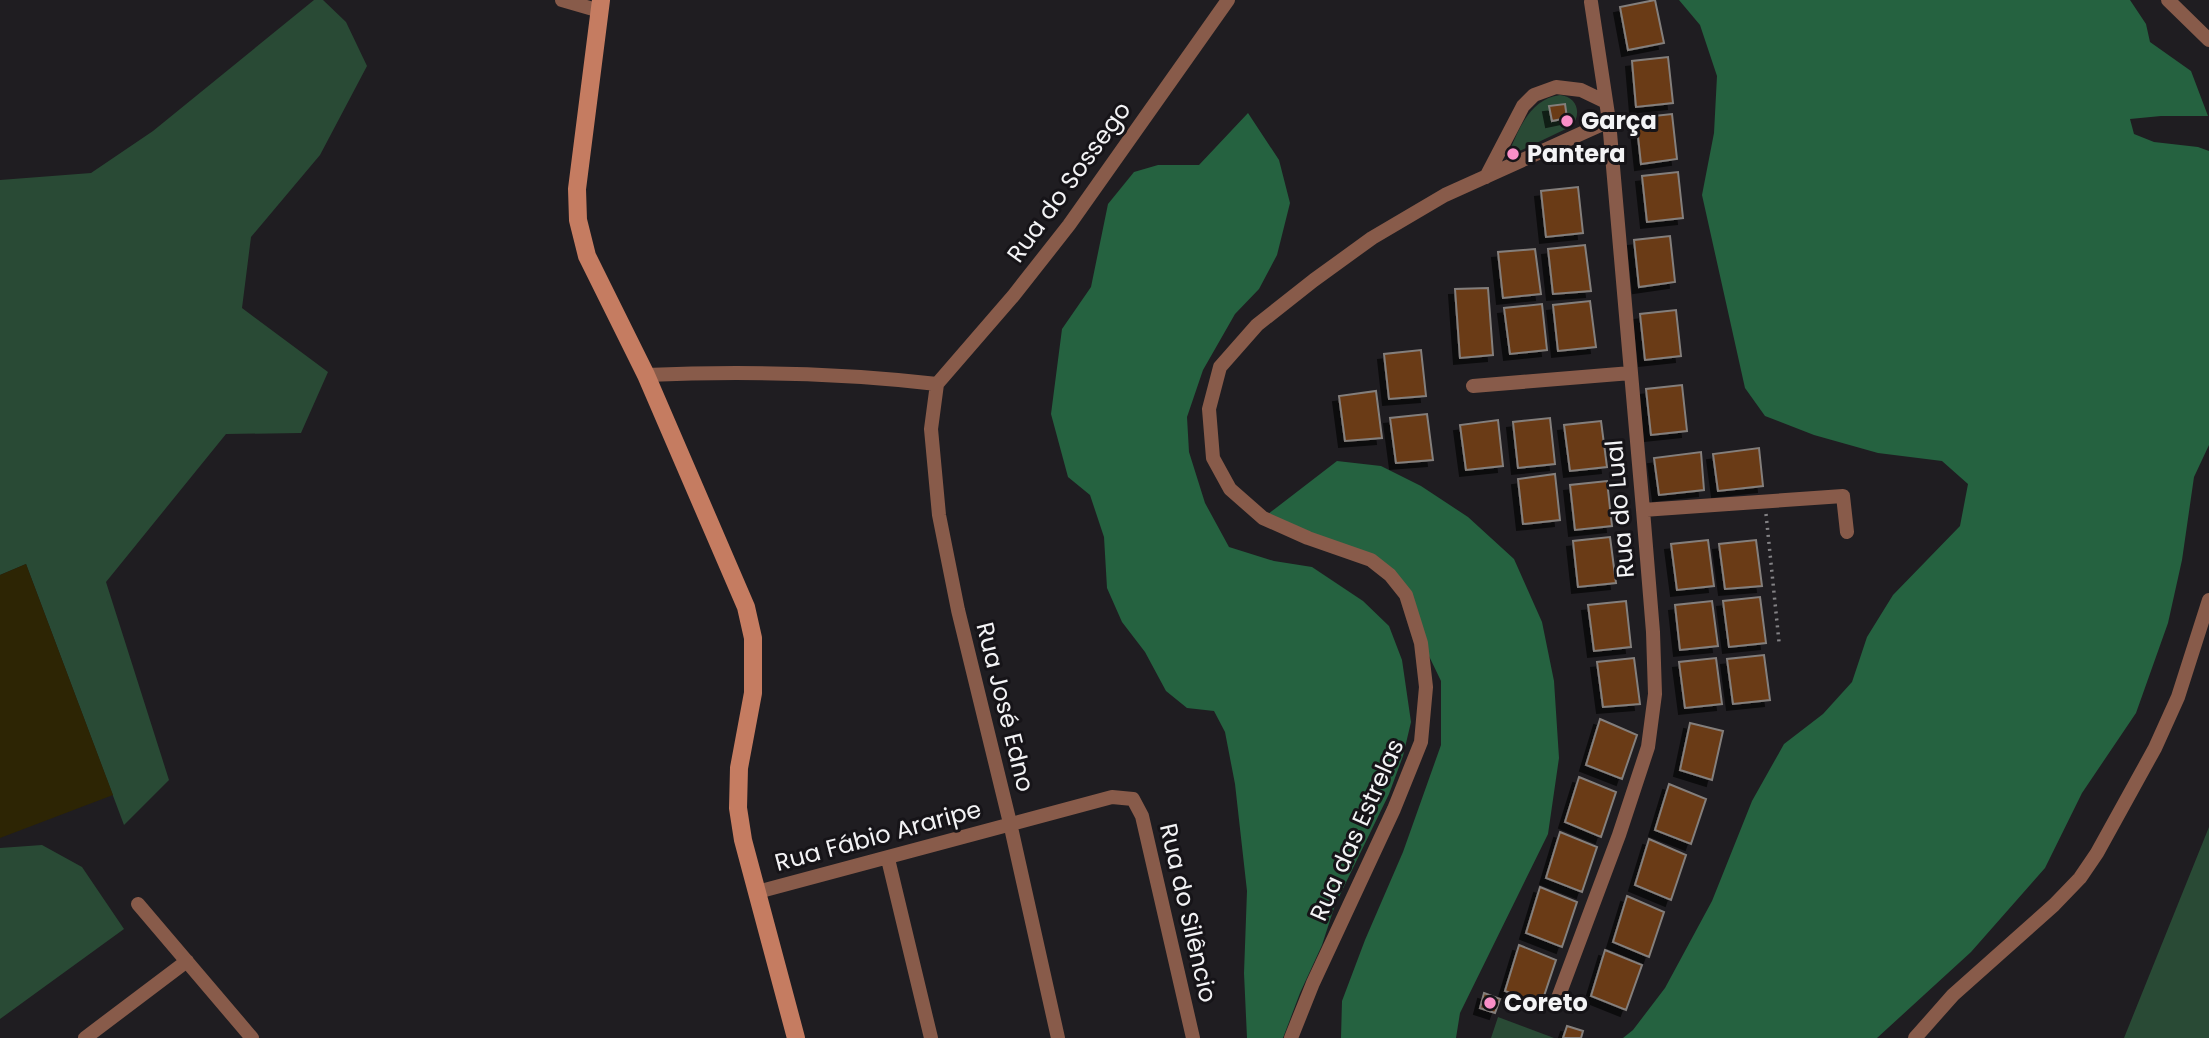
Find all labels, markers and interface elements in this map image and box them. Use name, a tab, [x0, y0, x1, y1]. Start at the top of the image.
street label: Rua do Sossego	[999, 95, 1138, 269]
place label: Garça	[1581, 104, 1657, 137]
marker: Garça	[1559, 113, 1575, 129]
place label: Pantera	[1527, 137, 1626, 170]
marker: Pantera	[1505, 146, 1521, 162]
street label: Rua do Lual	[1597, 439, 1642, 579]
street label: Rua José Edno	[968, 619, 1043, 795]
street label: Rua das Estrelas	[1302, 734, 1411, 926]
street label: Rua Fábio Araripe	[771, 792, 985, 879]
street label: Rua do Silêncio	[1152, 820, 1225, 1006]
place label: Coreto	[1504, 986, 1588, 1019]
marker: Coreto	[1482, 995, 1498, 1011]

